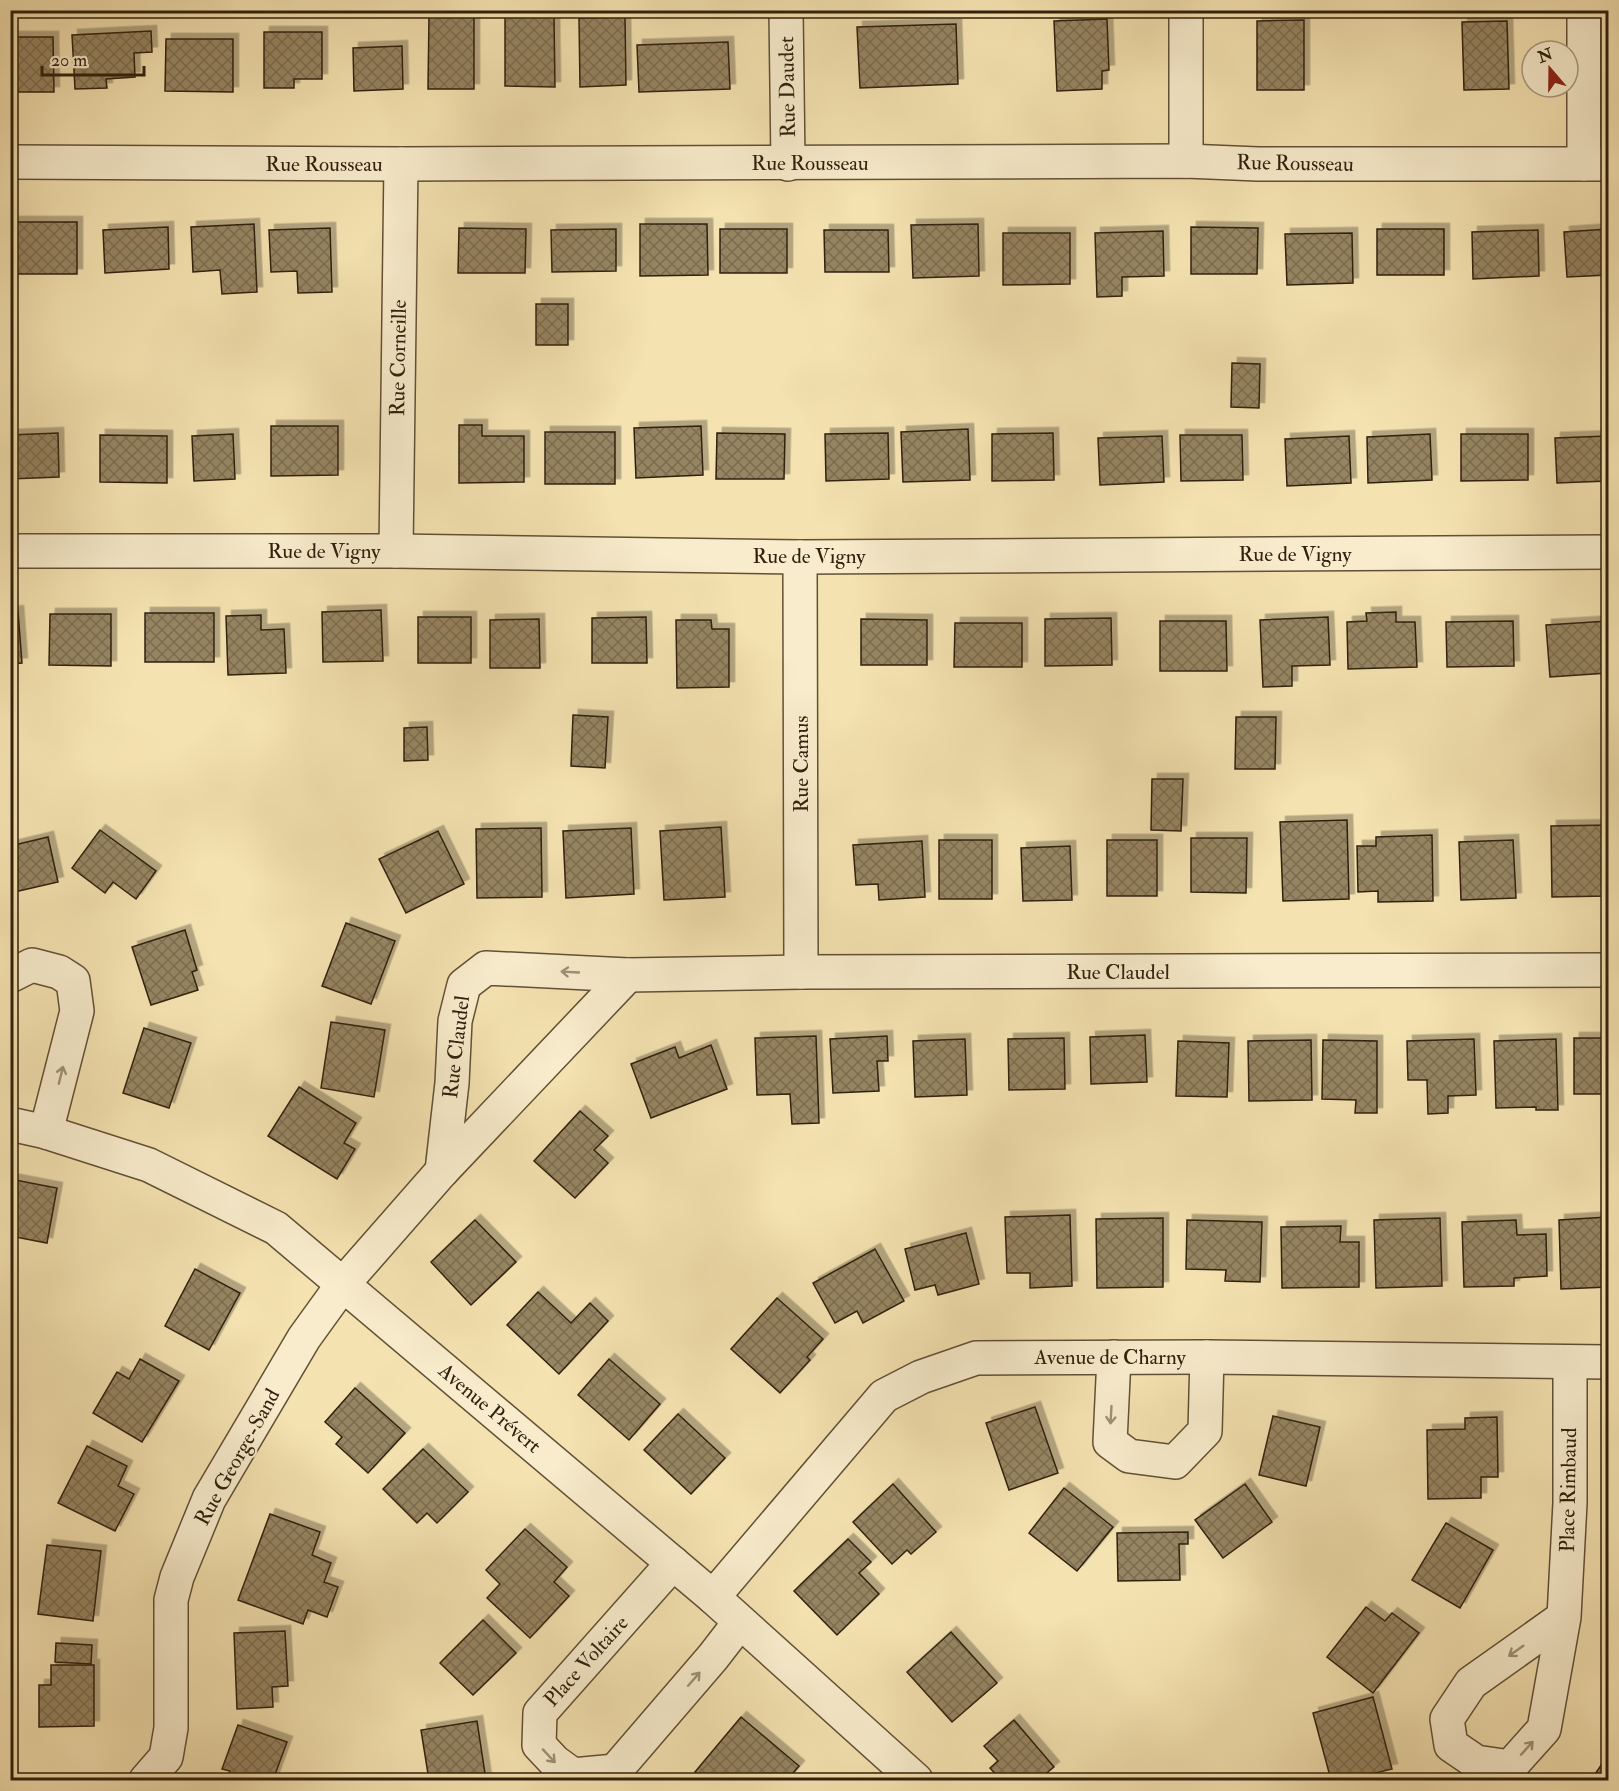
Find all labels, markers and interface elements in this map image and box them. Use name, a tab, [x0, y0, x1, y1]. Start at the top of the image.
street label: Rue Daudet	[773, 36, 802, 138]
scale bar	[42, 39, 144, 77]
north arrow	[1520, 39, 1580, 99]
text: N	[1534, 44, 1556, 68]
text: 20 m	[51, 49, 87, 72]
street label: Rue Rousseau	[1236, 149, 1354, 178]
street label: Rue Rousseau	[751, 150, 869, 177]
street label: Rue Rousseau	[265, 151, 383, 178]
street label: Rue Corneille	[384, 299, 413, 417]
street label: Rue de Vigny	[268, 538, 381, 565]
street label: Rue de Vigny	[1239, 541, 1352, 568]
street label: Rue de Vigny	[753, 543, 866, 570]
street label: Rue Camus	[788, 716, 815, 812]
street label: Rue Claudel	[1066, 959, 1170, 986]
one-way arrow	[560, 967, 580, 978]
street label: Rue Claudel	[437, 993, 476, 1100]
one-way arrow	[56, 1066, 67, 1085]
street label: Avenue de Charny	[1033, 1344, 1186, 1371]
street label: Avenue Prévert	[432, 1357, 547, 1459]
street label: Rue George-Sand	[189, 1383, 287, 1531]
one-way arrow	[1106, 1405, 1117, 1425]
street label: Place Rimbaud	[1554, 1427, 1583, 1553]
street label: Place Voltaire	[538, 1610, 635, 1713]
one-way arrow	[1509, 1645, 1525, 1657]
one-way arrow	[687, 1672, 701, 1687]
one-way arrow	[1520, 1741, 1534, 1756]
one-way arrow	[542, 1748, 556, 1763]

